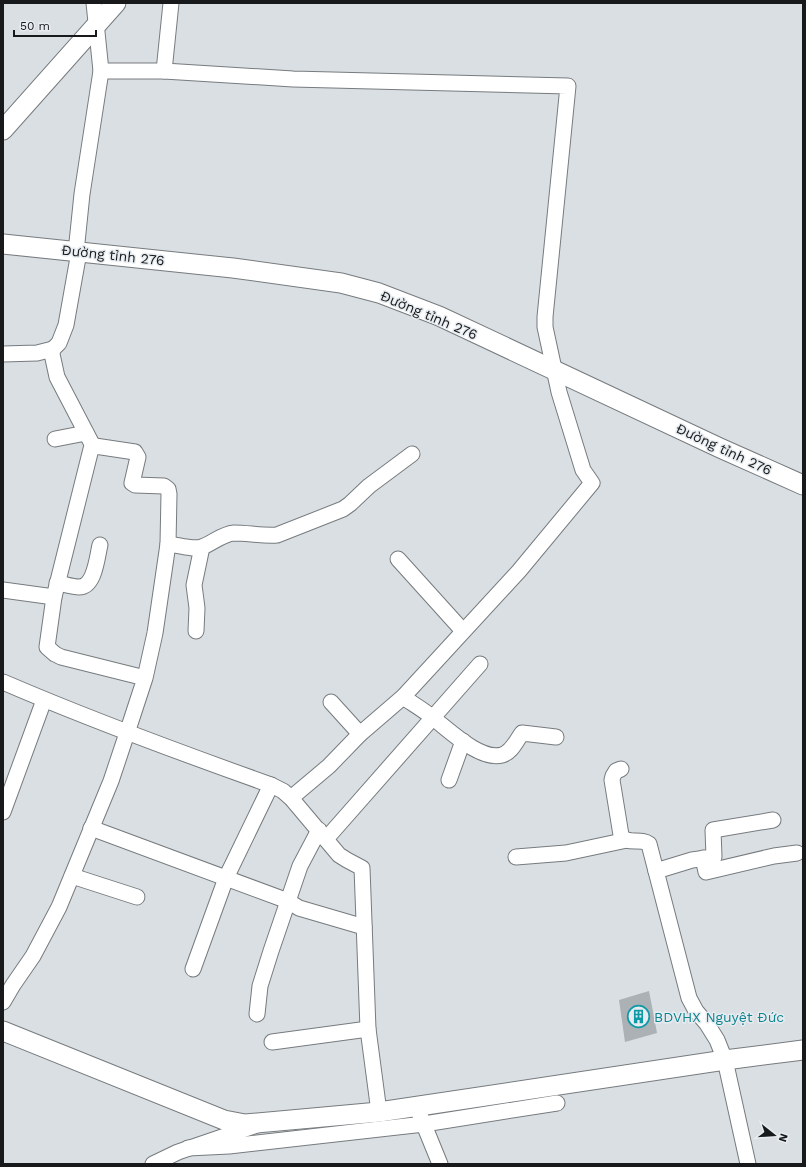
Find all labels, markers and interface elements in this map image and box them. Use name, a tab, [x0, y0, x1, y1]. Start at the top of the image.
scale bar	[14, 12, 96, 38]
text: 50 m	[20, 19, 50, 33]
street label: Đường tỉnh 276	[61, 242, 165, 268]
street label: Đường tỉnh 276	[378, 287, 480, 343]
street label: Đường tỉnh 276	[674, 420, 774, 478]
building icon: BDVHX Nguyệt Đức	[625, 1004, 651, 1030]
place label: BDVHX Nguyệt Đức	[654, 1009, 784, 1025]
north arrow	[754, 1115, 794, 1155]
text: N	[776, 1132, 790, 1144]

